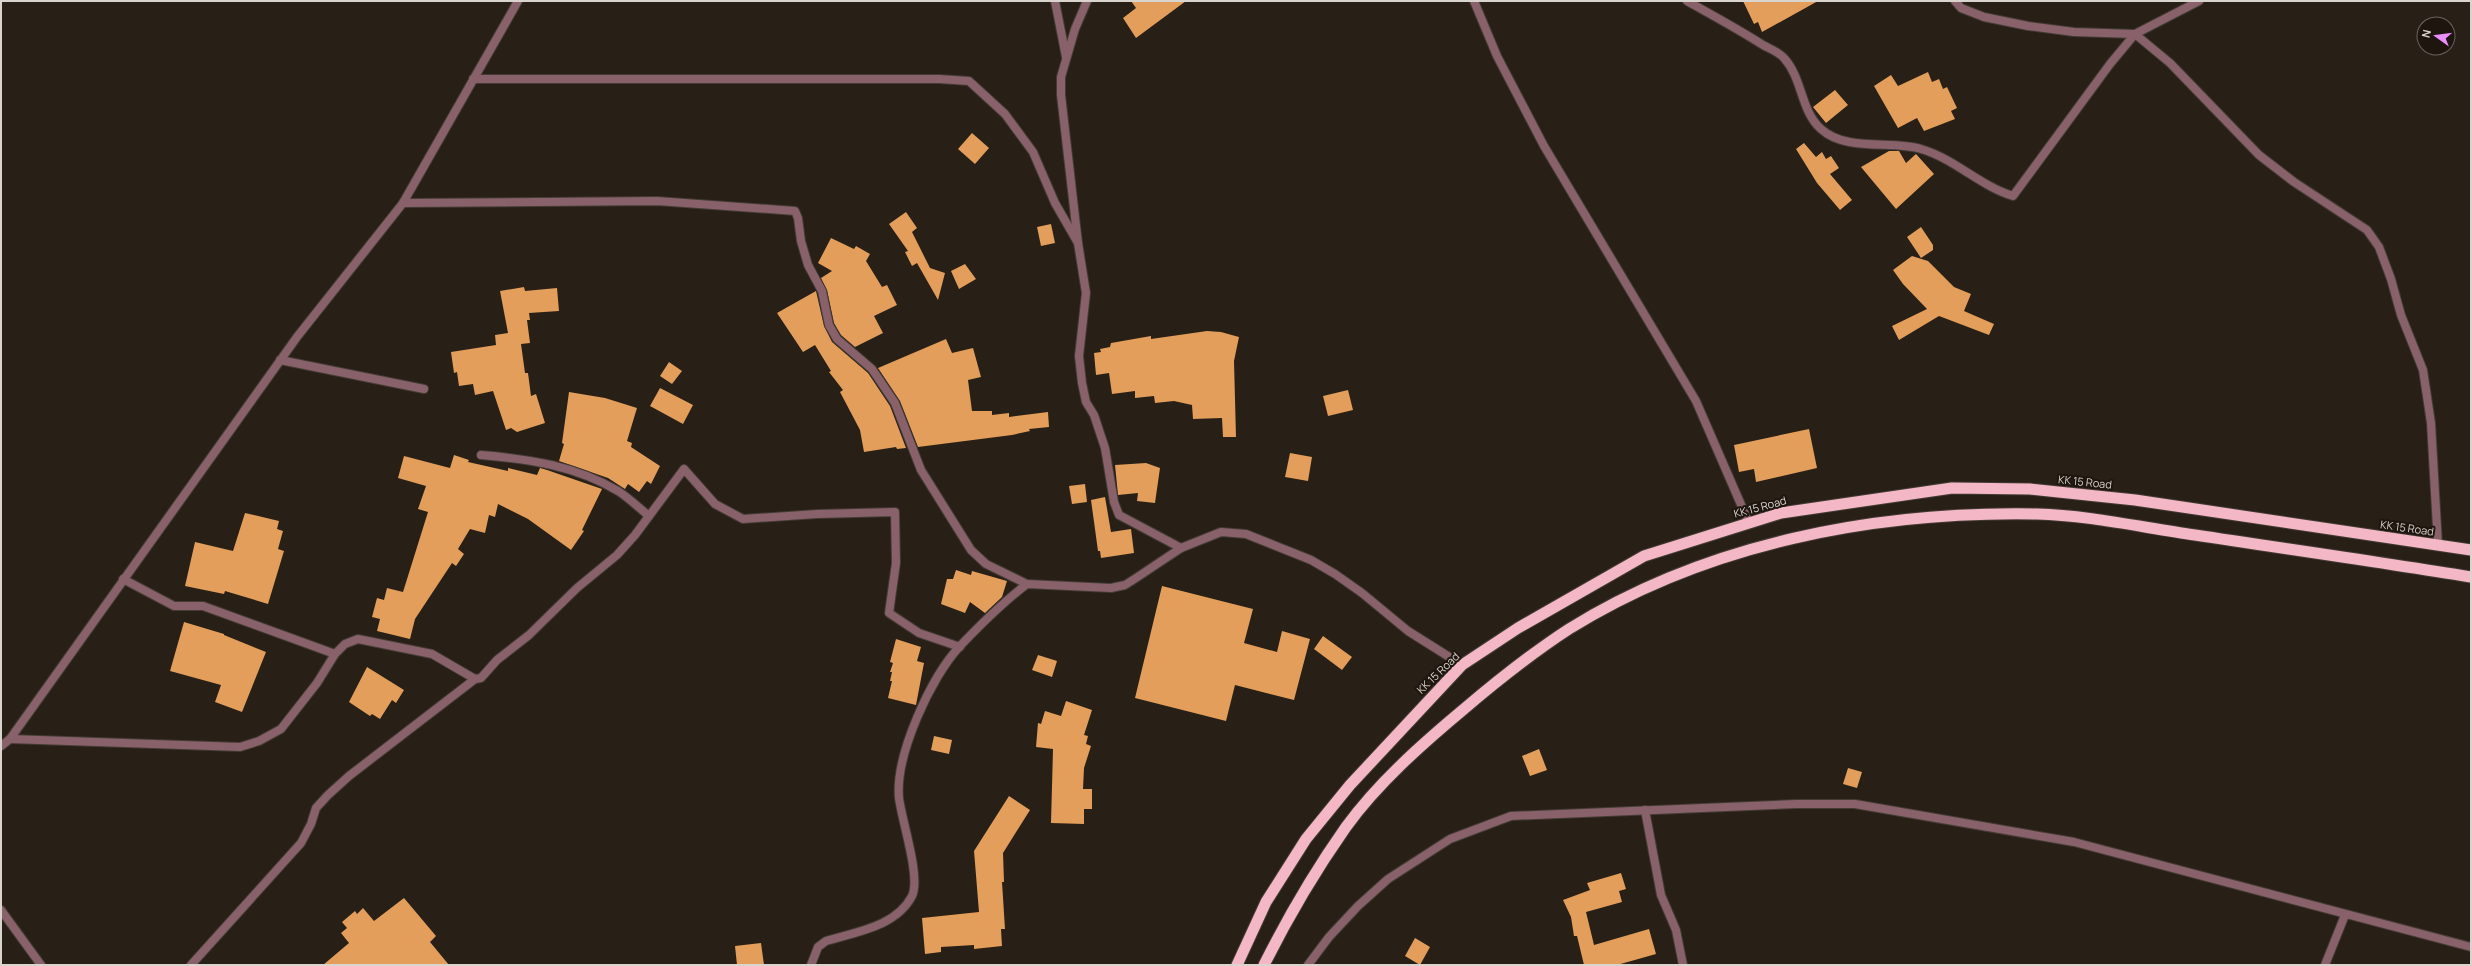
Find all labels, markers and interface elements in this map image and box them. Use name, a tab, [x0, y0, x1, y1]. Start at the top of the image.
north arrow	[2416, 16, 2456, 56]
text: N	[2418, 28, 2434, 39]
street label: KK 15 Road	[2057, 471, 2113, 492]
street label: KK 15 Road	[1732, 492, 1788, 521]
street label: KK 15 Road	[2379, 516, 2435, 539]
street label: KK 15 Road	[1413, 649, 1462, 697]

